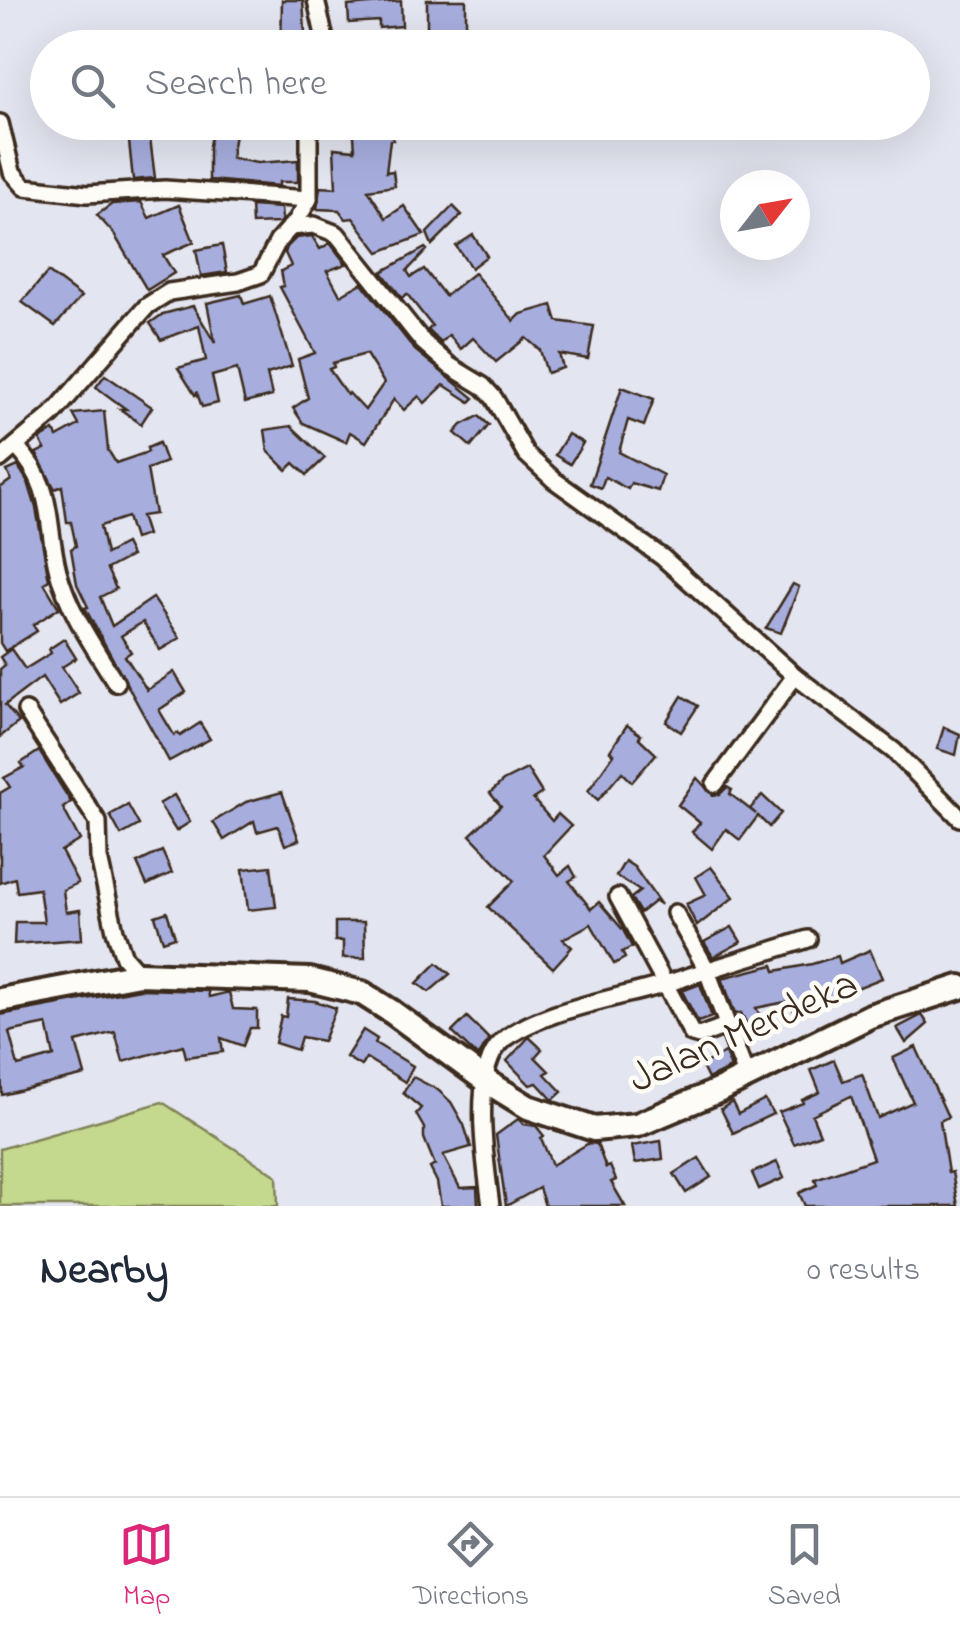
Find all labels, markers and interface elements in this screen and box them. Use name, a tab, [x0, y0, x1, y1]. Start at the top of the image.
search box	[30, 30, 930, 140]
text: Search here	[145, 57, 327, 113]
icon: search	[65, 58, 120, 113]
north arrow	[720, 170, 810, 260]
street label: Jalan Merdeka	[620, 955, 868, 1111]
text: Nearby	[40, 1241, 168, 1302]
text: 0 results	[807, 1248, 920, 1295]
tab: Map	[119, 1517, 174, 1618]
tab: Directions	[413, 1517, 529, 1618]
tab: Saved	[768, 1517, 841, 1618]

